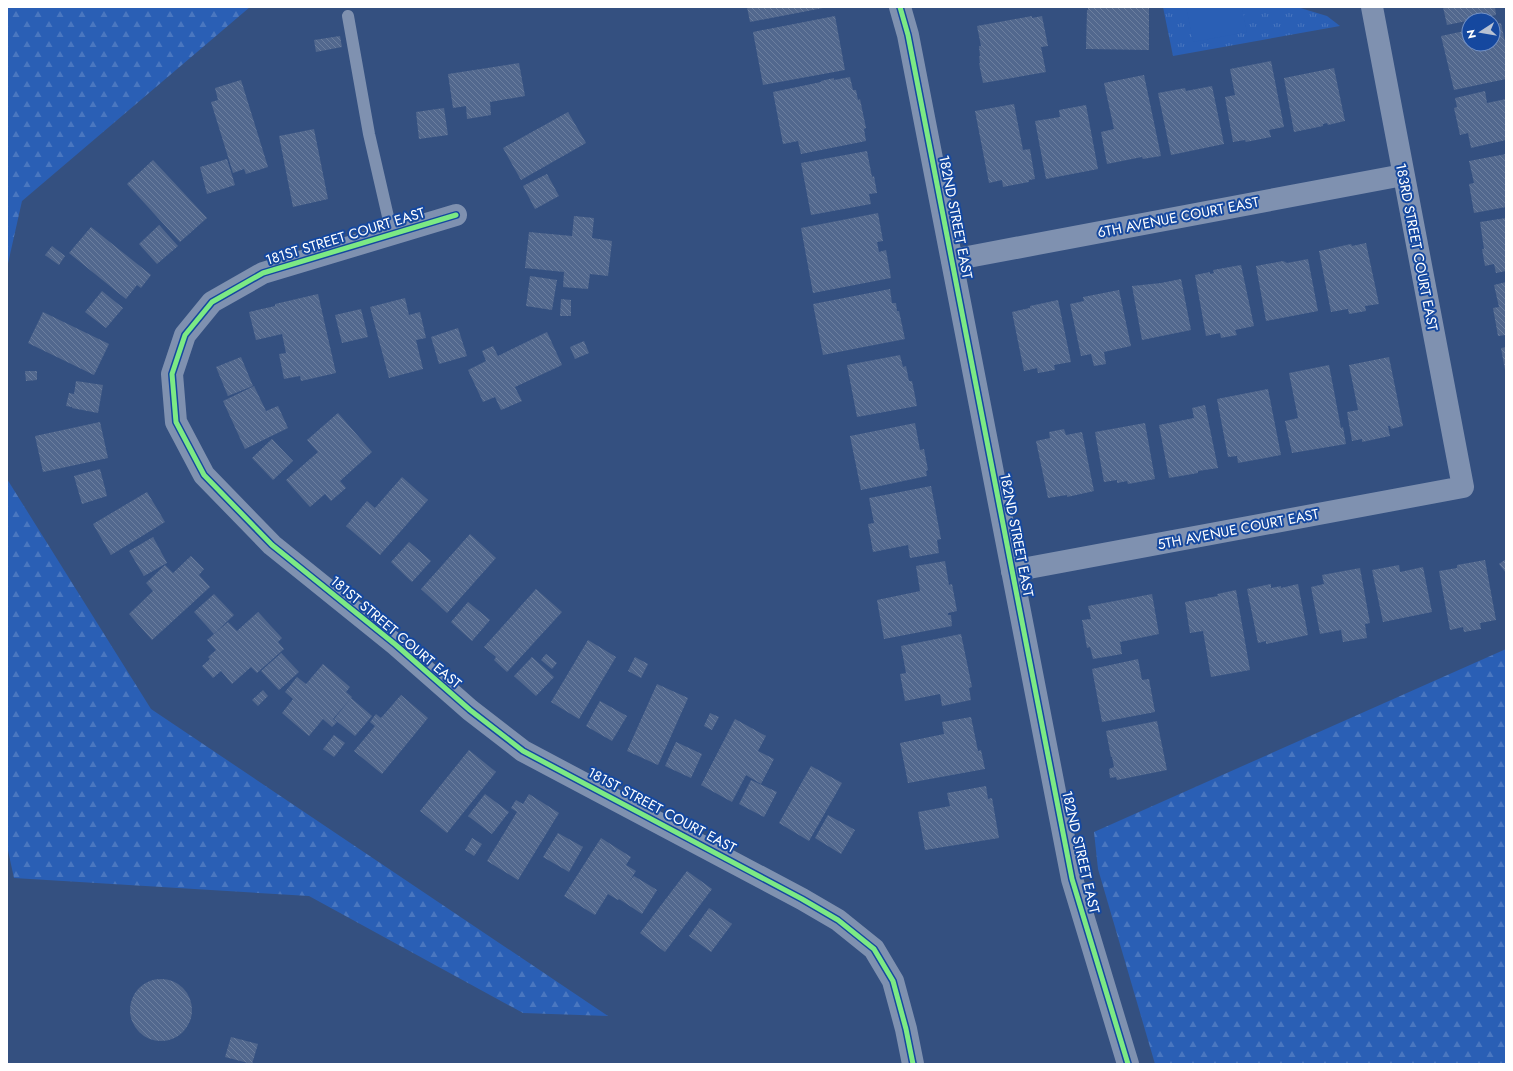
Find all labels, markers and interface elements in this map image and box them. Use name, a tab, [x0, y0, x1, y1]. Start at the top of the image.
north arrow	[1461, 12, 1501, 52]
text: N	[1462, 28, 1480, 40]
street label: 182ND STREET EAST	[934, 153, 978, 281]
street label: 183RD STREET COURT EAST	[1391, 161, 1443, 333]
street label: 6TH AVENUE COURT EAST	[1096, 191, 1261, 242]
street label: 181ST STREET COURT EAST	[263, 202, 428, 270]
street label: 182ND STREET EAST	[995, 471, 1039, 599]
street label: 5TH AVENUE COURT EAST	[1156, 503, 1321, 554]
street label: 181ST STREET COURT EAST	[326, 571, 466, 693]
street label: 181ST STREET COURT EAST	[584, 762, 740, 858]
street label: 182ND STREET EAST	[1057, 788, 1105, 916]

